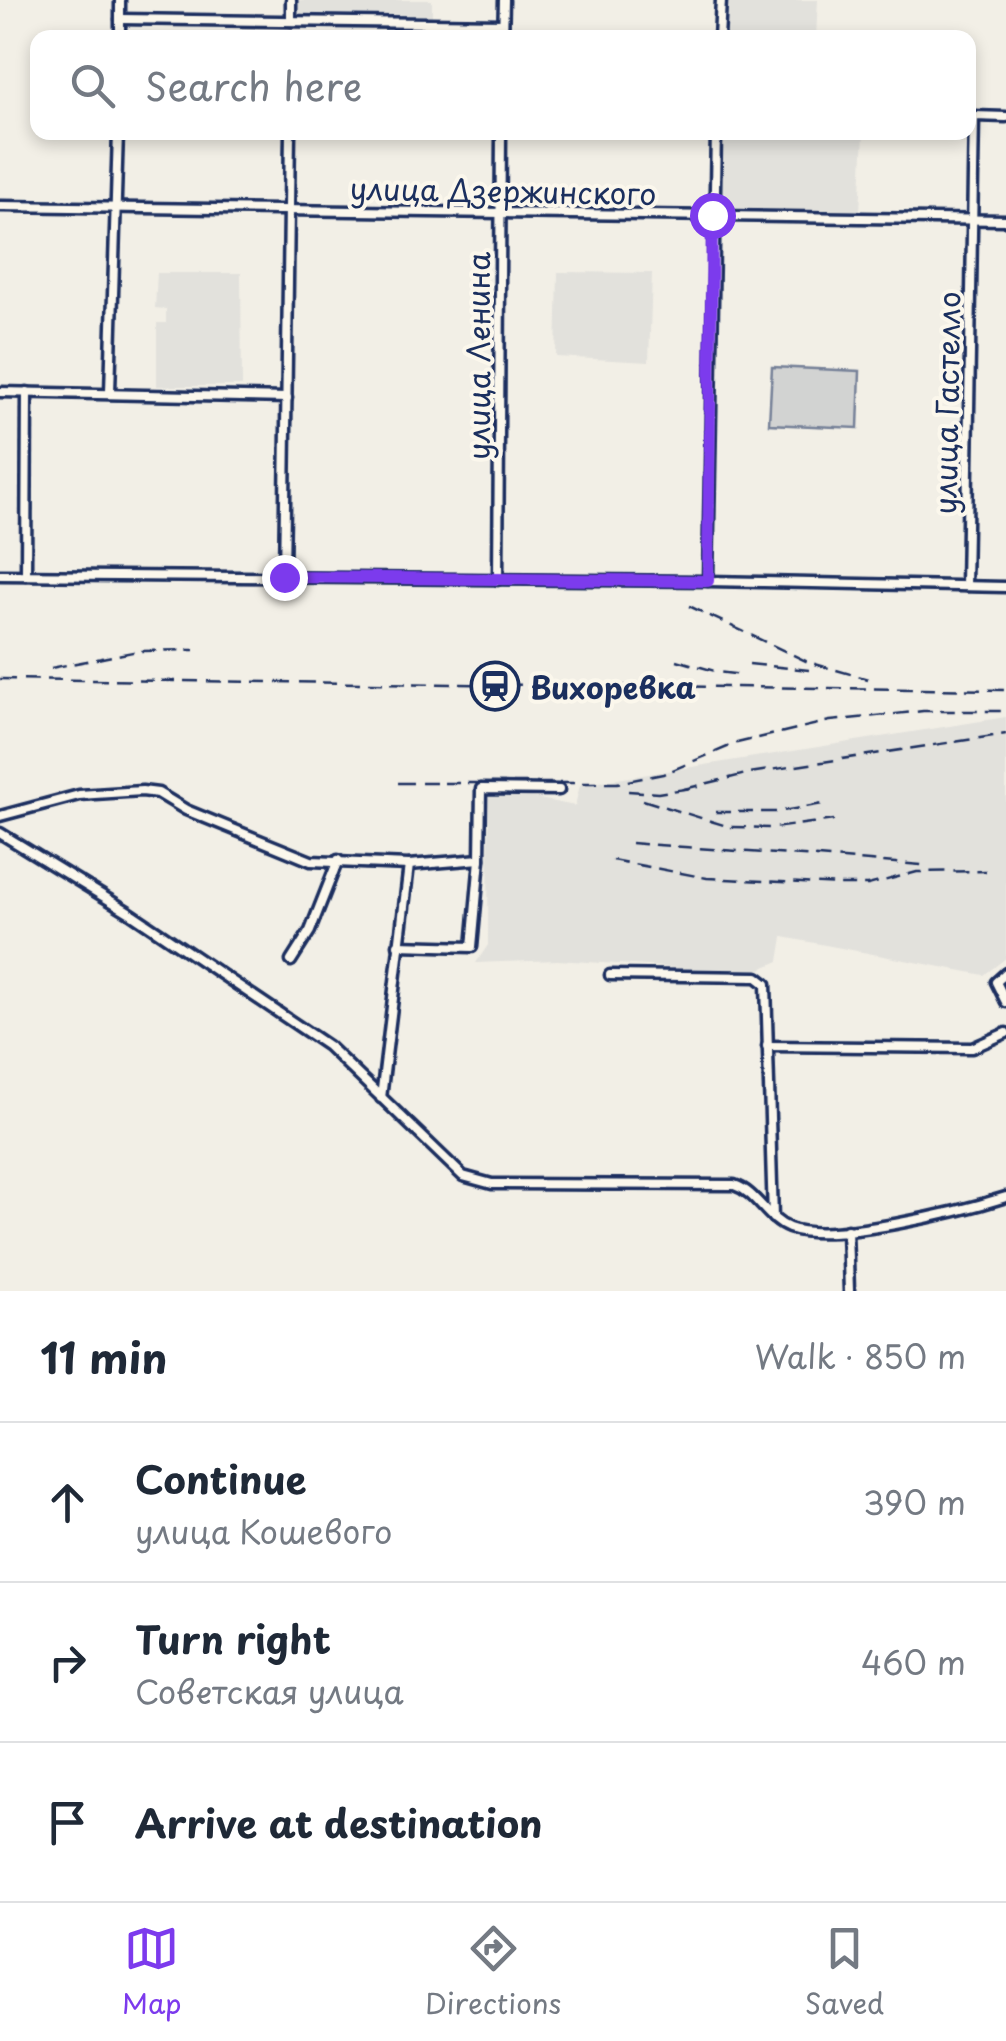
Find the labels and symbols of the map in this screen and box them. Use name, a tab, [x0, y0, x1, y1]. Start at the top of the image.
street label: улица Дзержинского	[349, 165, 657, 215]
route start	[690, 193, 736, 239]
street label: улица Ленина	[455, 252, 500, 460]
street label: улица Гастелло	[922, 291, 970, 515]
route end	[262, 555, 308, 601]
station icon: Вихоревка	[469, 660, 521, 712]
place label: Вихоревка	[530, 664, 697, 709]

